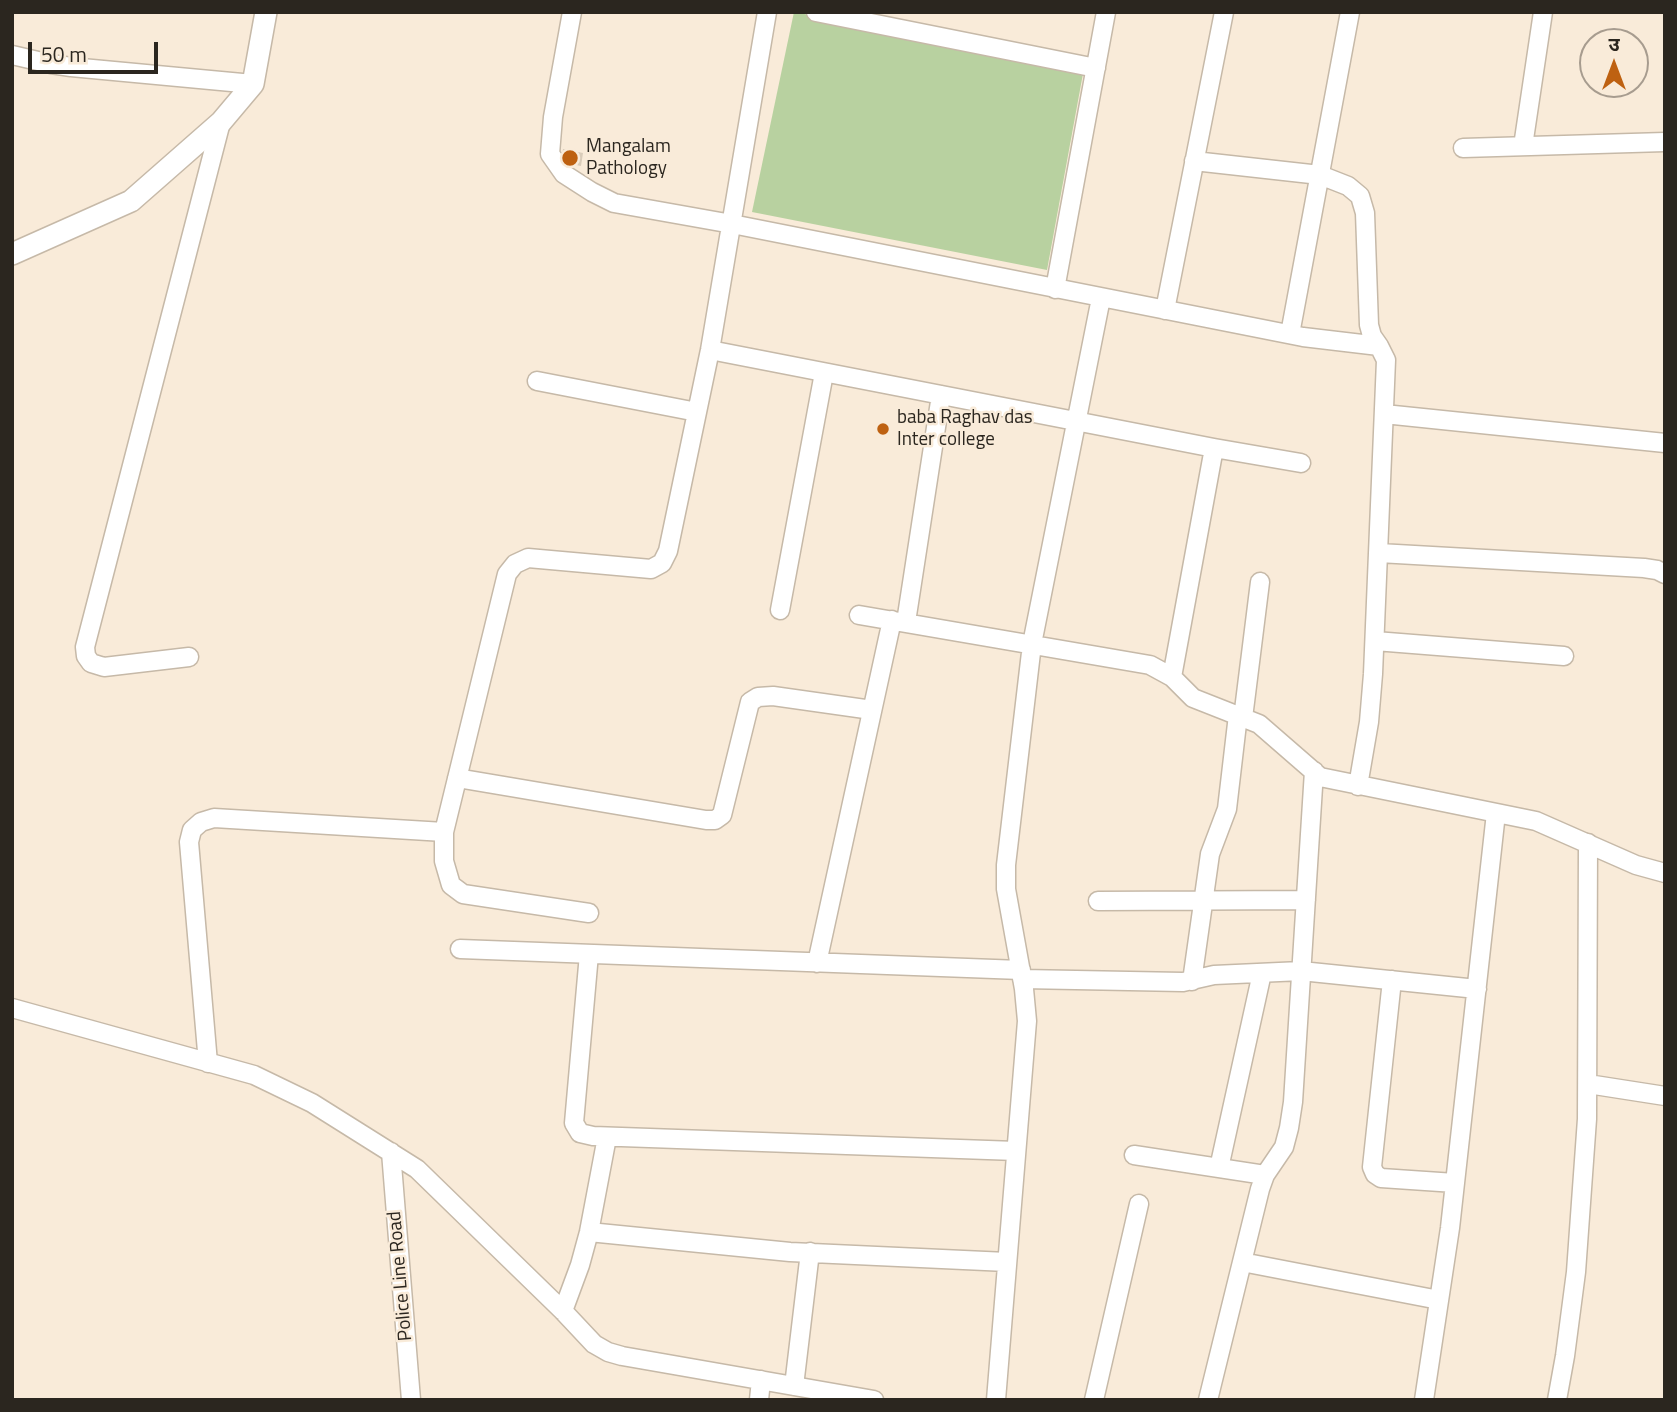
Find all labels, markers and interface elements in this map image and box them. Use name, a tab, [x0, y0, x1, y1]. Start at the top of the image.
scale bar	[32, 28, 161, 72]
north arrow	[1579, 28, 1649, 98]
text: उ	[1608, 29, 1620, 58]
text: 50 m	[41, 38, 87, 70]
place label: Mangalam Pathology	[586, 136, 671, 180]
marker: Mangalam Pathology	[560, 148, 580, 168]
place label: baba Raghav das Inter college	[897, 407, 1033, 451]
marker: baba Raghav das Inter college	[875, 421, 891, 437]
street label: Police Line Road	[384, 1210, 418, 1342]

